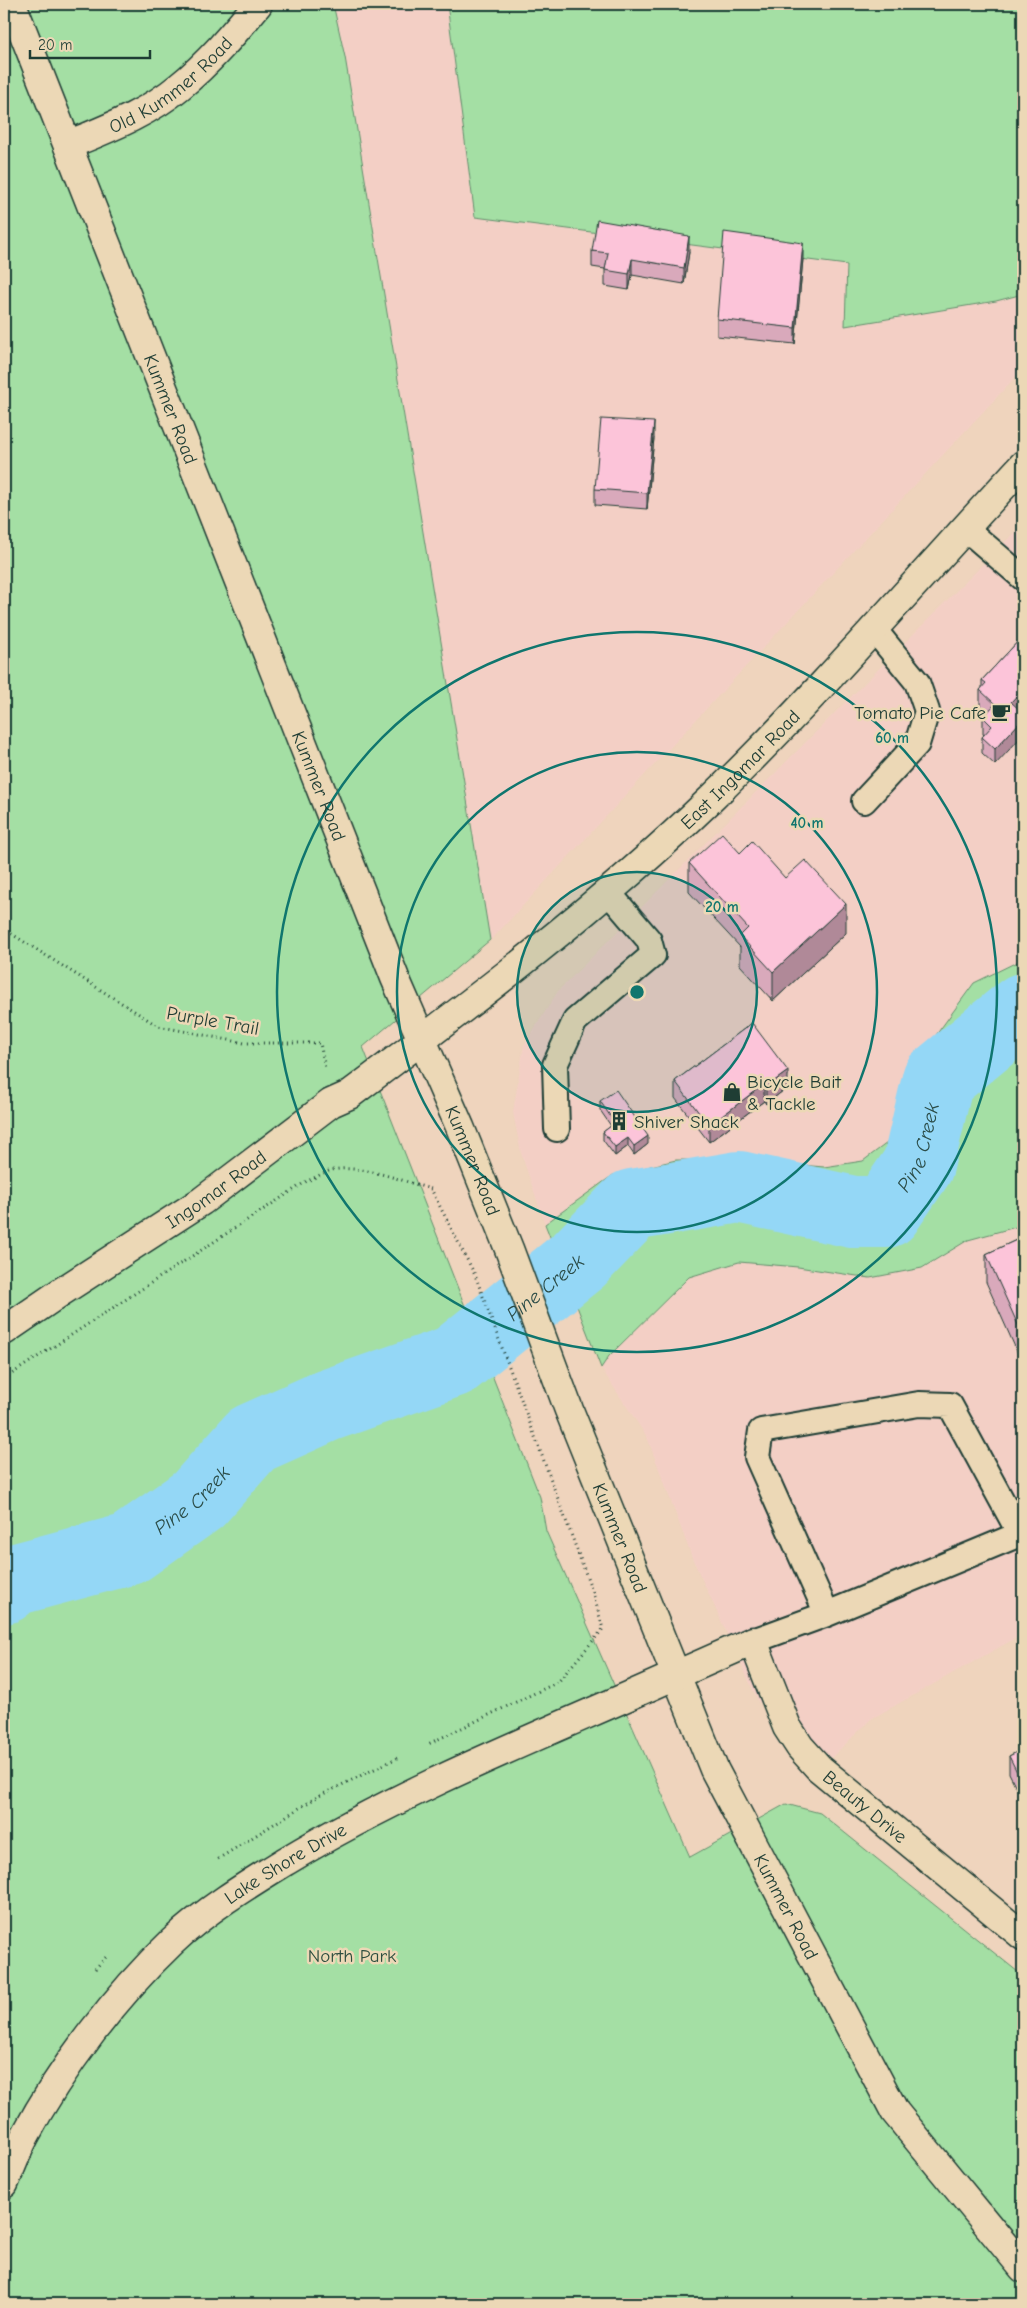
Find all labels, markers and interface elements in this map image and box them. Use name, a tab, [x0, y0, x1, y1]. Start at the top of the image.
scale bar	[30, 28, 150, 60]
street label: Old Kummer Road	[106, 32, 237, 138]
text: 20 m	[38, 36, 72, 54]
street label: Kummer Road	[139, 351, 202, 467]
cafe icon: Tomato Pie Cafe	[990, 701, 1012, 723]
place label: Tomato Pie Cafe	[854, 702, 986, 724]
street label: East Ingomar Road	[676, 706, 805, 834]
street label: Kummer Road	[287, 728, 350, 844]
text: 60 m	[875, 729, 909, 747]
text: 40 m	[791, 814, 824, 832]
text: 20 m	[705, 898, 739, 916]
centre of rings	[628, 983, 646, 1001]
street label: Purple Trail	[165, 1002, 261, 1040]
place label: Bicycle Bait & Tackle	[747, 1071, 842, 1115]
shop icon: Bicycle Bait & Tackle	[721, 1081, 743, 1103]
water label: Pine Creek	[892, 1100, 944, 1196]
street label: Kummer Road	[440, 1103, 504, 1219]
building icon: Shiver Shack	[608, 1110, 630, 1132]
place label: Shiver Shack	[634, 1111, 740, 1133]
street label: Ingomar Road	[162, 1146, 271, 1233]
water label: Pine Creek	[502, 1249, 589, 1326]
water label: Pine Creek	[150, 1461, 235, 1539]
street label: Kummer Road	[588, 1480, 652, 1596]
street label: Beauty Drive	[818, 1766, 911, 1848]
street label: Lake Shore Drive	[220, 1819, 350, 1909]
street label: Kummer Road	[749, 1850, 822, 1963]
park label: North Park	[308, 1945, 397, 1967]

